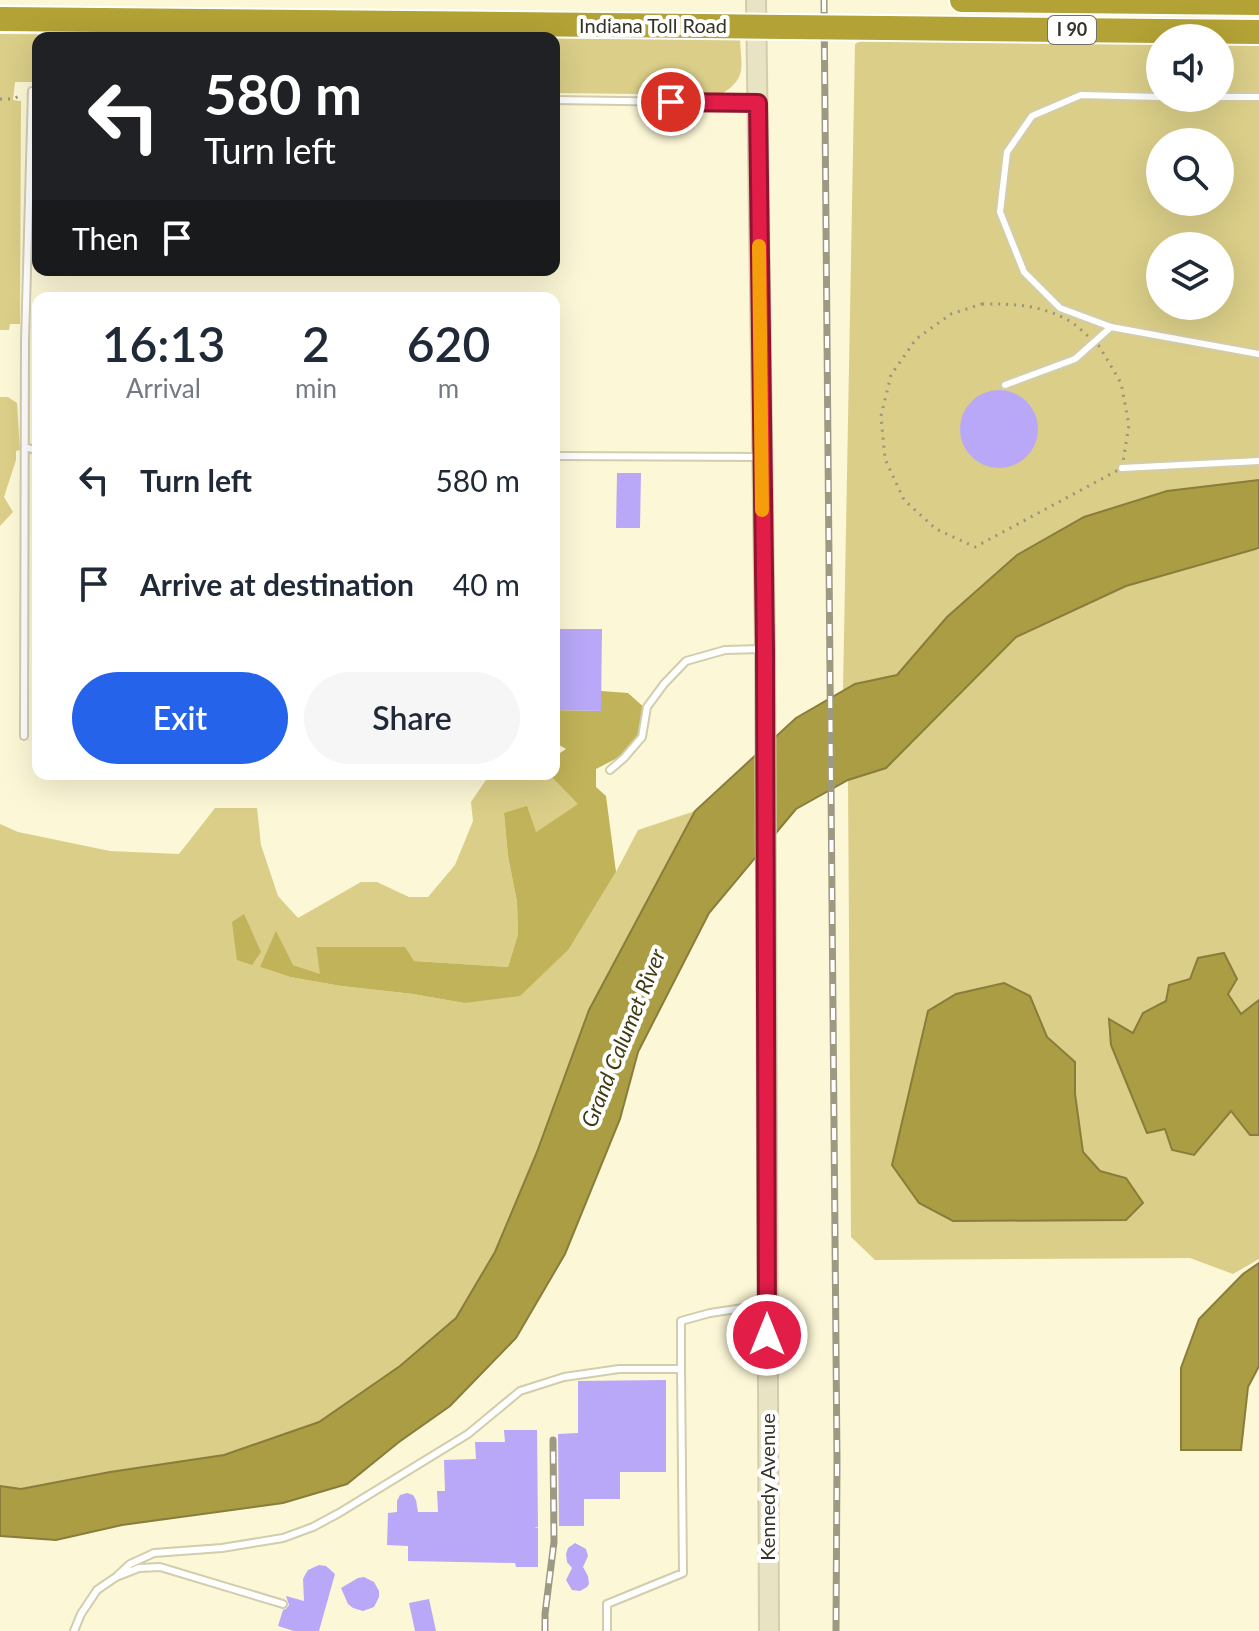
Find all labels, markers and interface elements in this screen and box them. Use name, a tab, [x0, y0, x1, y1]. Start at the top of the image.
street label: Indiana Toll Road	[579, 13, 727, 37]
road number: I 90	[1048, 16, 1096, 44]
map controls	[1146, 24, 1234, 320]
button: sound	[1146, 24, 1234, 112]
text: 580 m	[204, 60, 362, 127]
icon: left	[72, 64, 176, 168]
pin	[637, 68, 705, 136]
icon: arrive	[649, 80, 693, 124]
text: Turn left	[204, 128, 336, 172]
button: search	[1146, 128, 1234, 216]
icon: arrive	[155, 216, 199, 260]
text: Then	[72, 220, 139, 256]
button: layers	[1146, 232, 1234, 320]
text: 16:13	[102, 315, 225, 372]
text: 2	[302, 315, 330, 372]
text: 620	[407, 315, 490, 372]
text: Arrival	[126, 372, 201, 404]
text: min	[295, 372, 337, 404]
text: m	[438, 372, 459, 404]
icon: left	[72, 458, 116, 502]
text: Turn left	[140, 462, 252, 498]
text: 580 m	[435, 462, 520, 498]
icon: arrive	[72, 562, 116, 606]
text: Arrive at destination	[140, 566, 414, 602]
text: 40 m	[453, 566, 520, 602]
button: Exit	[72, 672, 288, 764]
button: Share	[304, 672, 520, 764]
water label: Grand Calumet River	[575, 944, 671, 1131]
position arrow	[725, 1293, 809, 1377]
street label: Kennedy Avenue	[755, 1413, 779, 1561]

